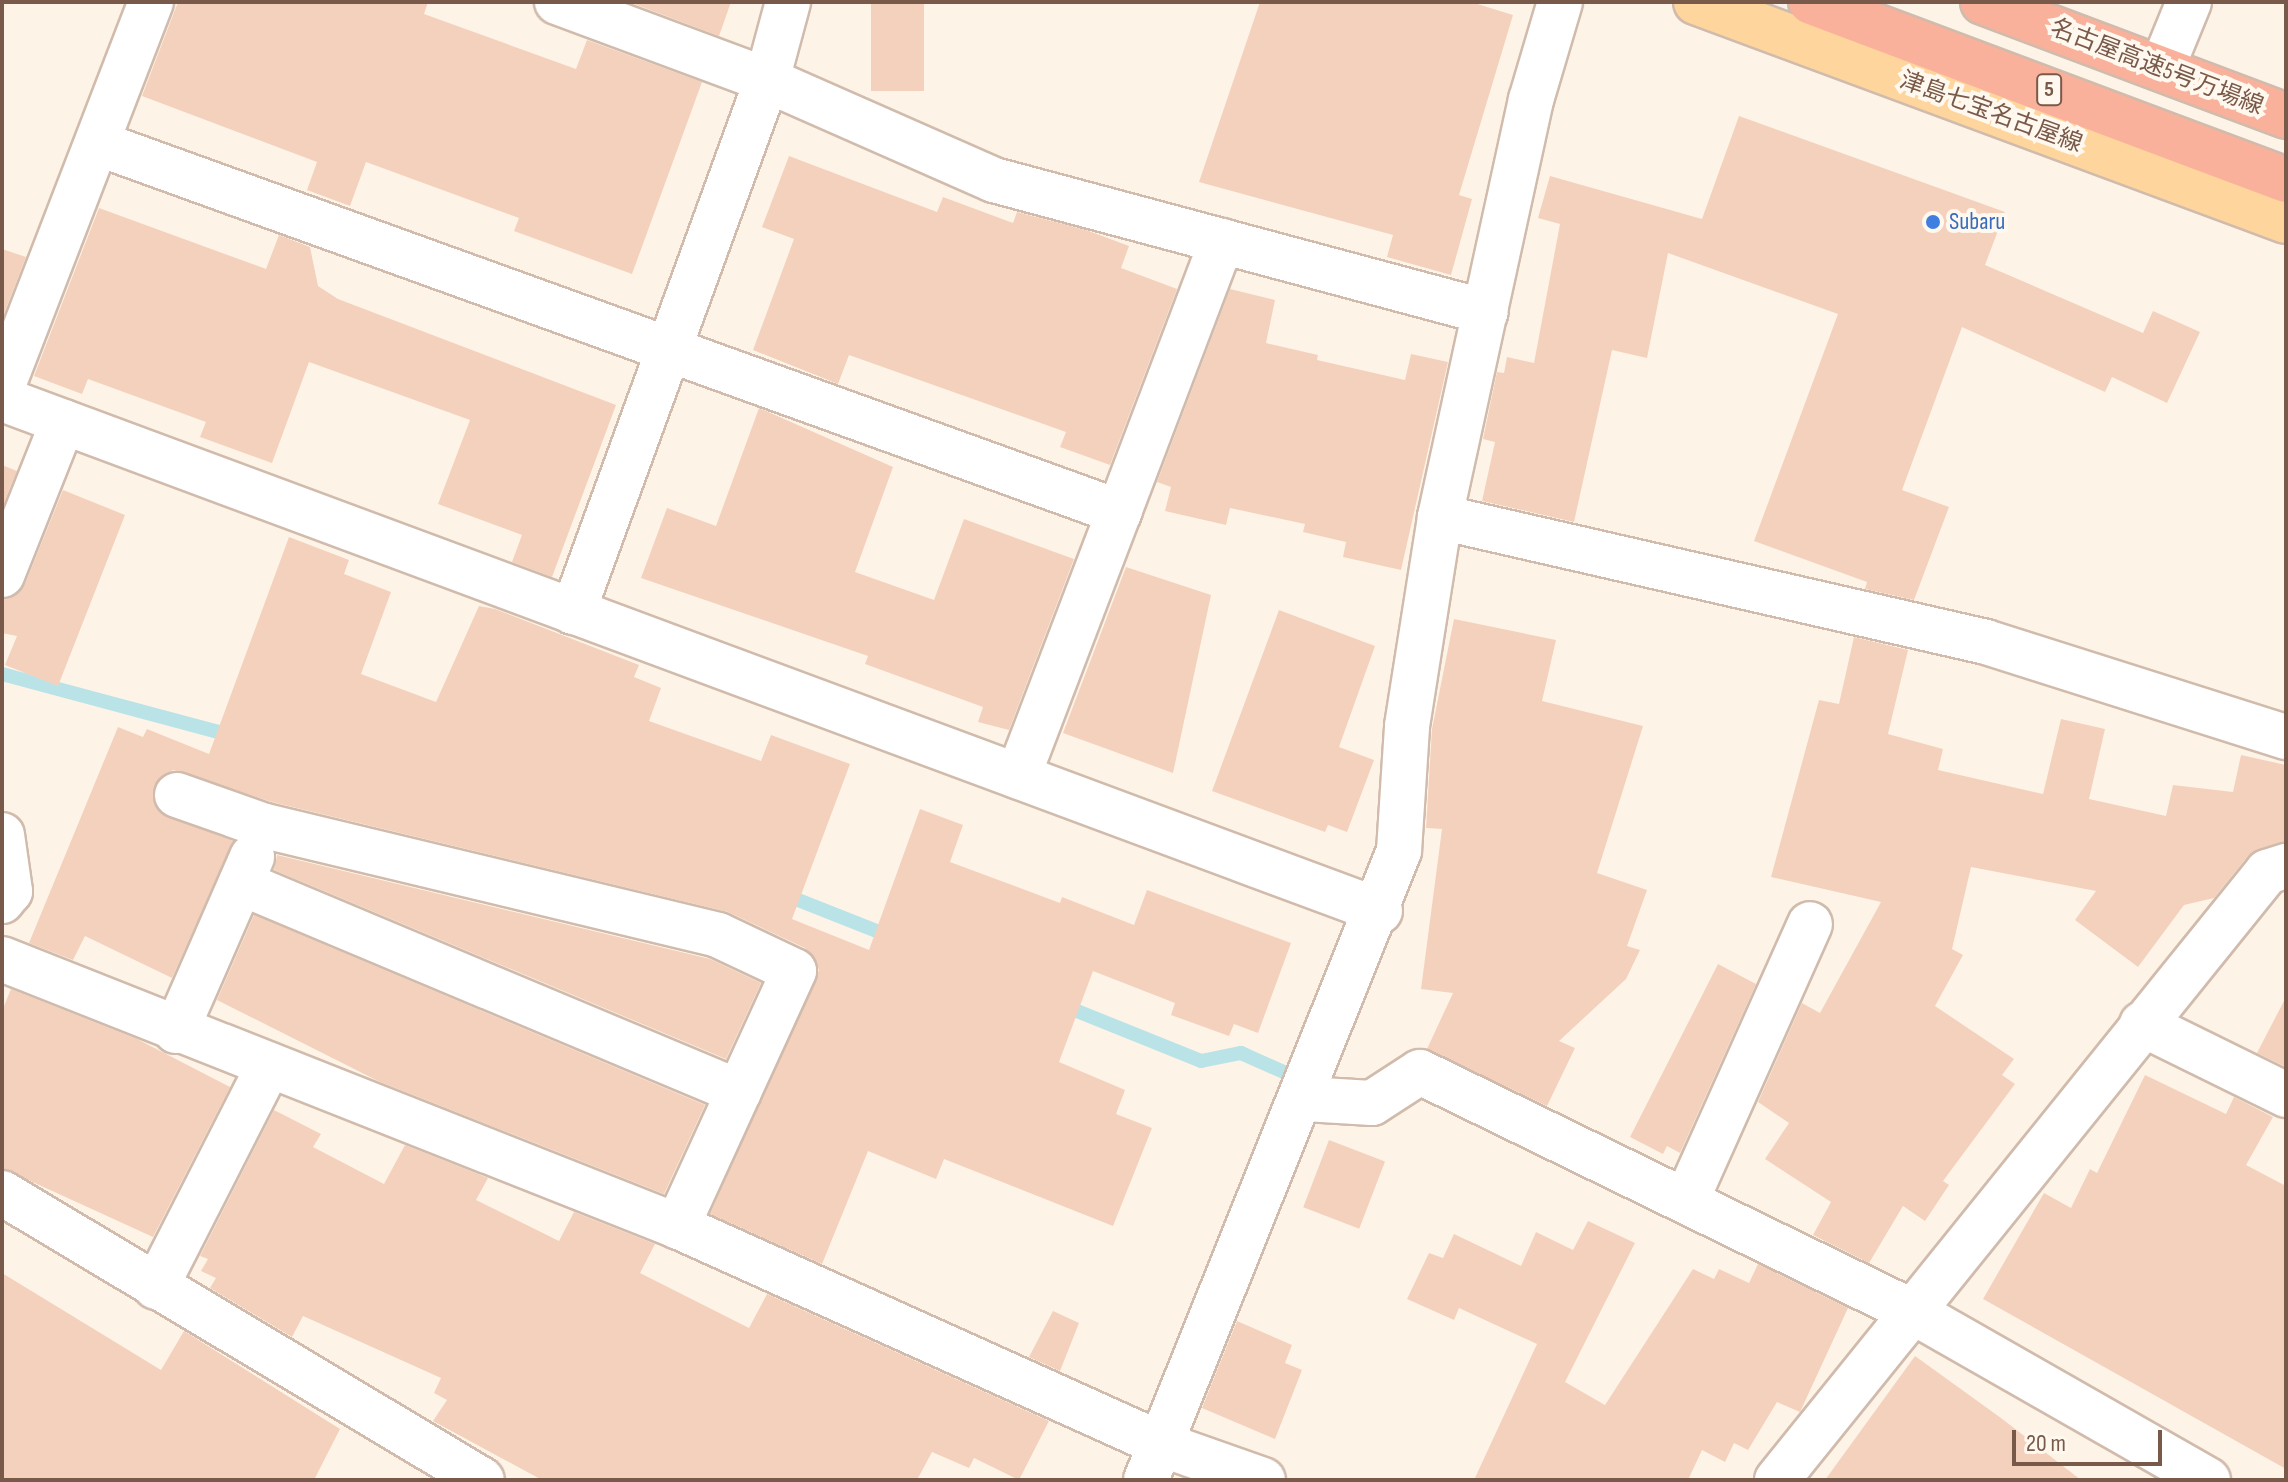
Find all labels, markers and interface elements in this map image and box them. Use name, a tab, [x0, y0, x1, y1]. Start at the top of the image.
street label: 名古屋高速5号万場線	[2047, 13, 2267, 121]
street label: 津島七宝名古屋線	[1896, 66, 2086, 158]
road number: 5	[2035, 72, 2063, 108]
place label: Subaru	[1949, 208, 2005, 236]
marker: Subaru	[1924, 213, 1942, 231]
scale bar	[2016, 1414, 2166, 1464]
text: 20 m	[2026, 1429, 2066, 1458]

